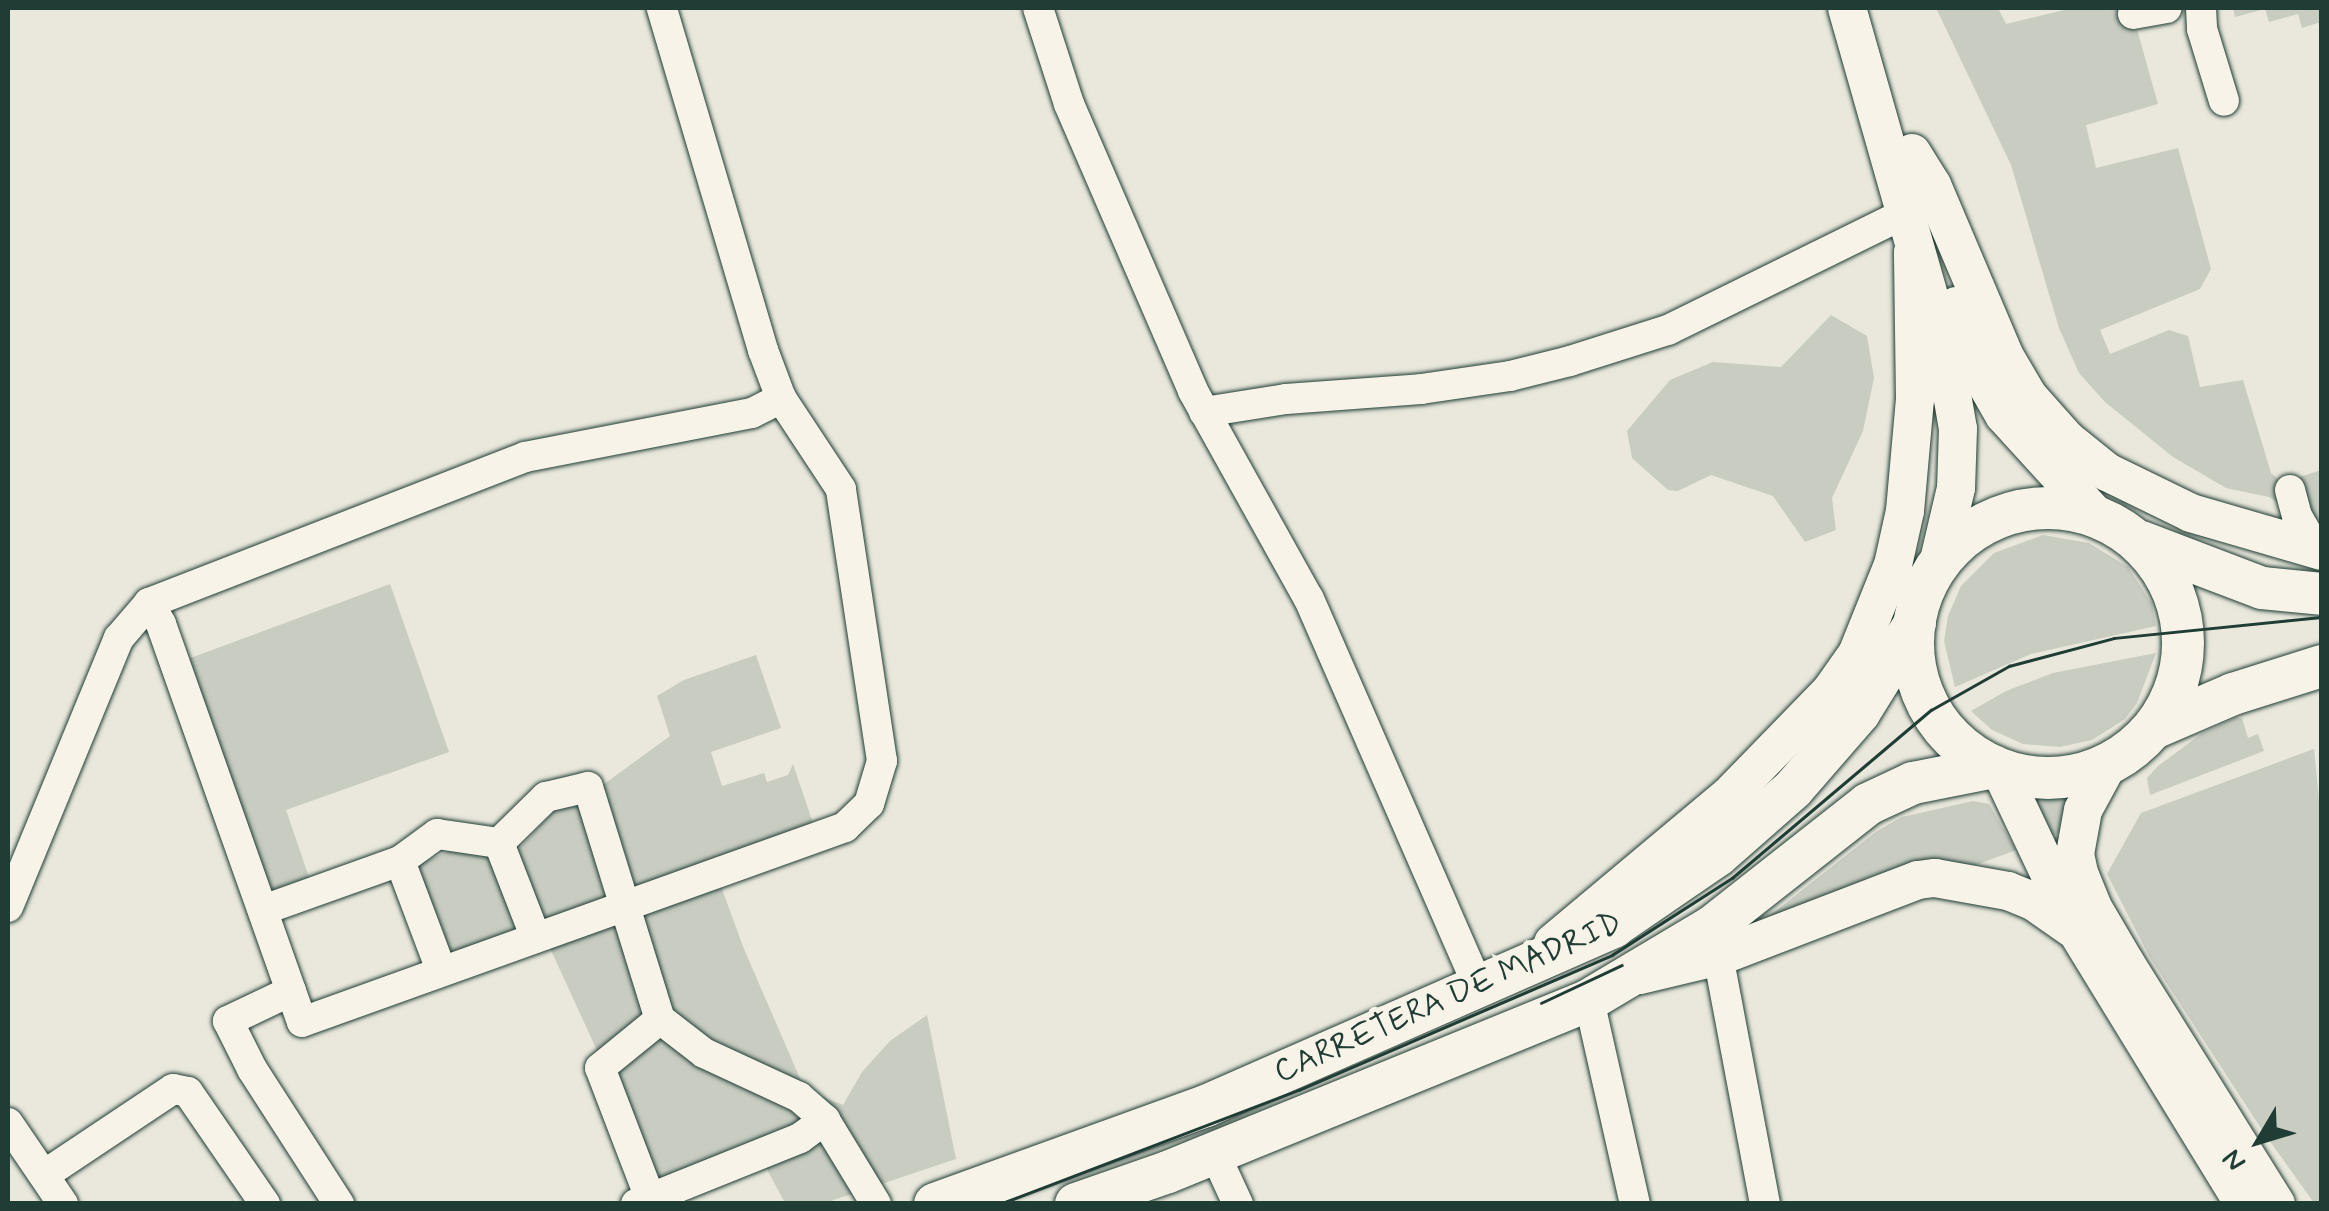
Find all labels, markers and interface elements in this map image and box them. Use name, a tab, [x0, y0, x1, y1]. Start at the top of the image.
street label: CARRETERA DE MADRID	[1270, 905, 1626, 1091]
north arrow	[2209, 1091, 2309, 1191]
text: N	[2215, 1141, 2255, 1179]

